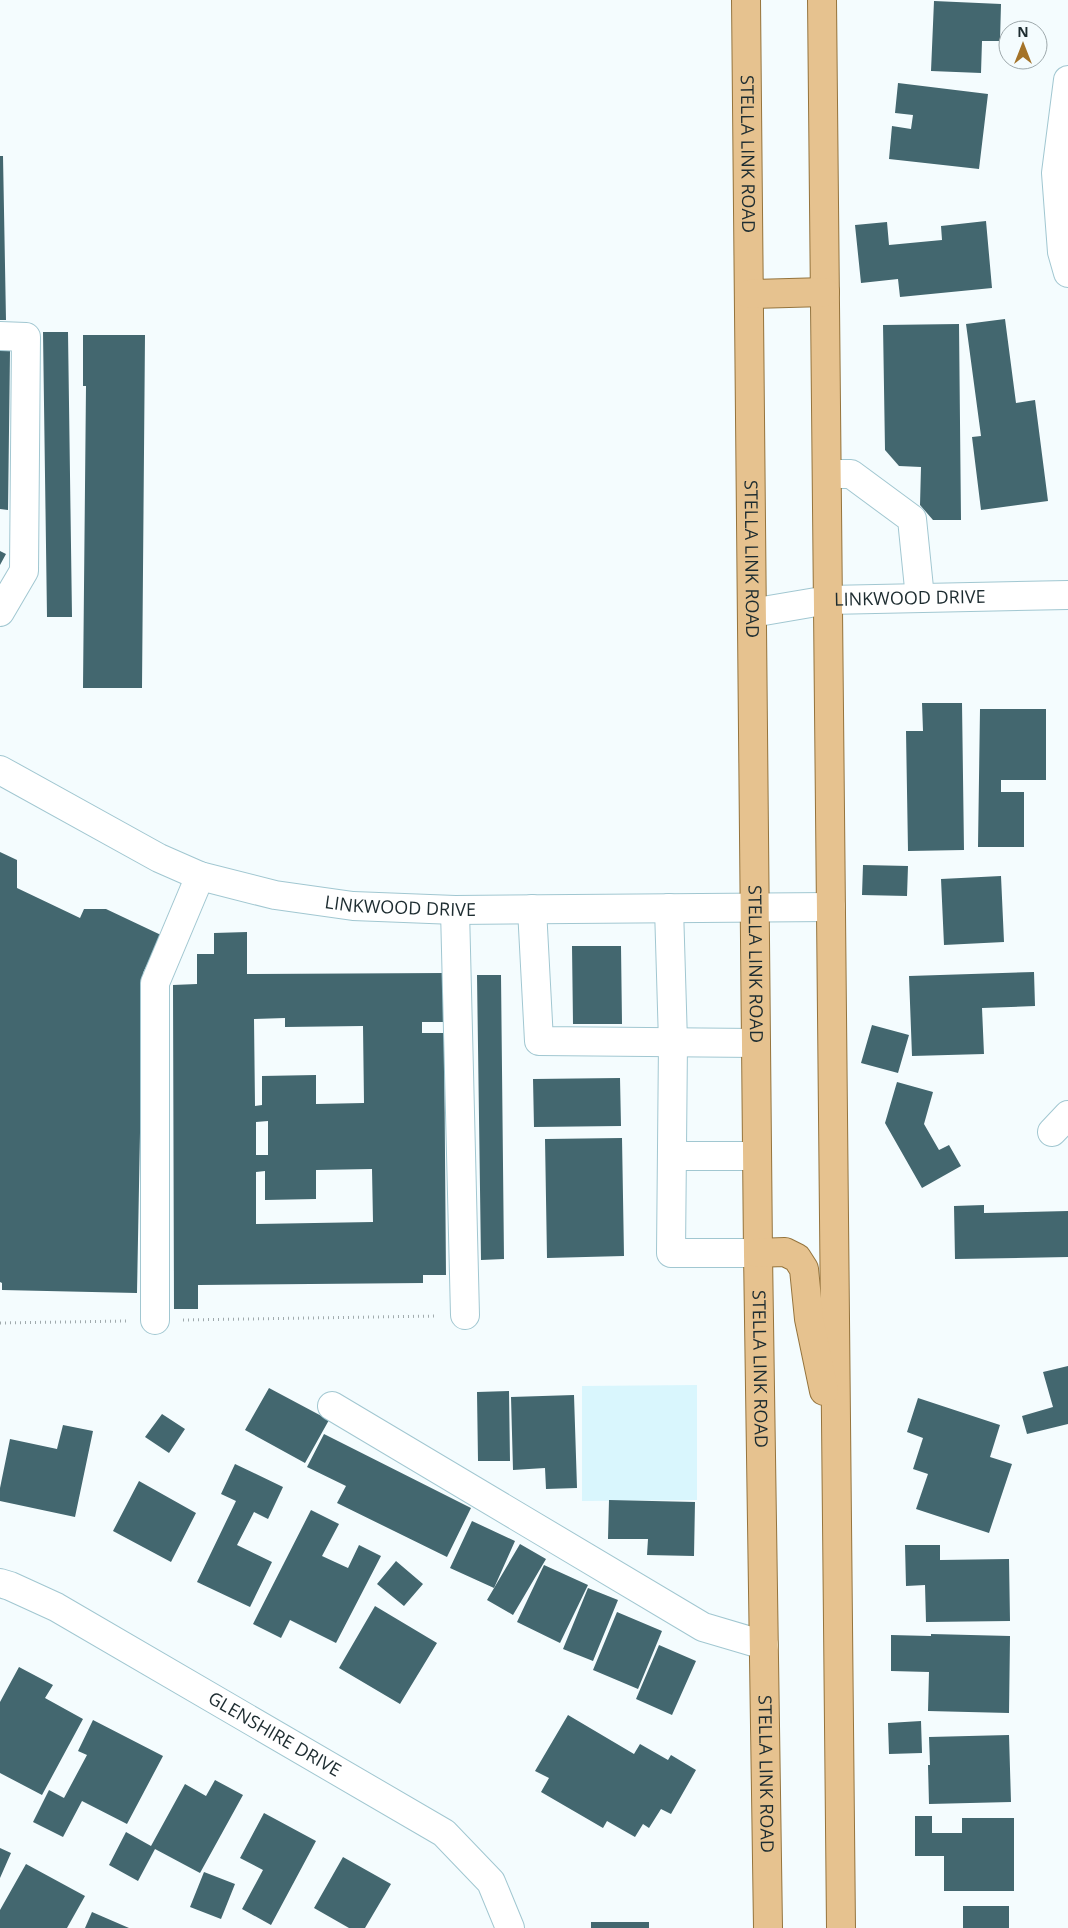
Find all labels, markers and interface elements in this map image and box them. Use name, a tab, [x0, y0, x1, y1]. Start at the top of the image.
north arrow	[998, 20, 1048, 70]
text: N	[1017, 22, 1029, 41]
street label: STELLA LINK ROAD	[736, 75, 761, 233]
street label: STELLA LINK ROAD	[740, 480, 765, 638]
street label: LINKWOOD DRIVE	[834, 584, 986, 611]
street label: STELLA LINK ROAD	[743, 885, 769, 1043]
street label: LINKWOOD DRIVE	[323, 889, 476, 921]
street label: STELLA LINK ROAD	[748, 1290, 774, 1448]
street label: GLENSHIRE DRIVE	[204, 1685, 346, 1782]
street label: STELLA LINK ROAD	[754, 1695, 780, 1853]

